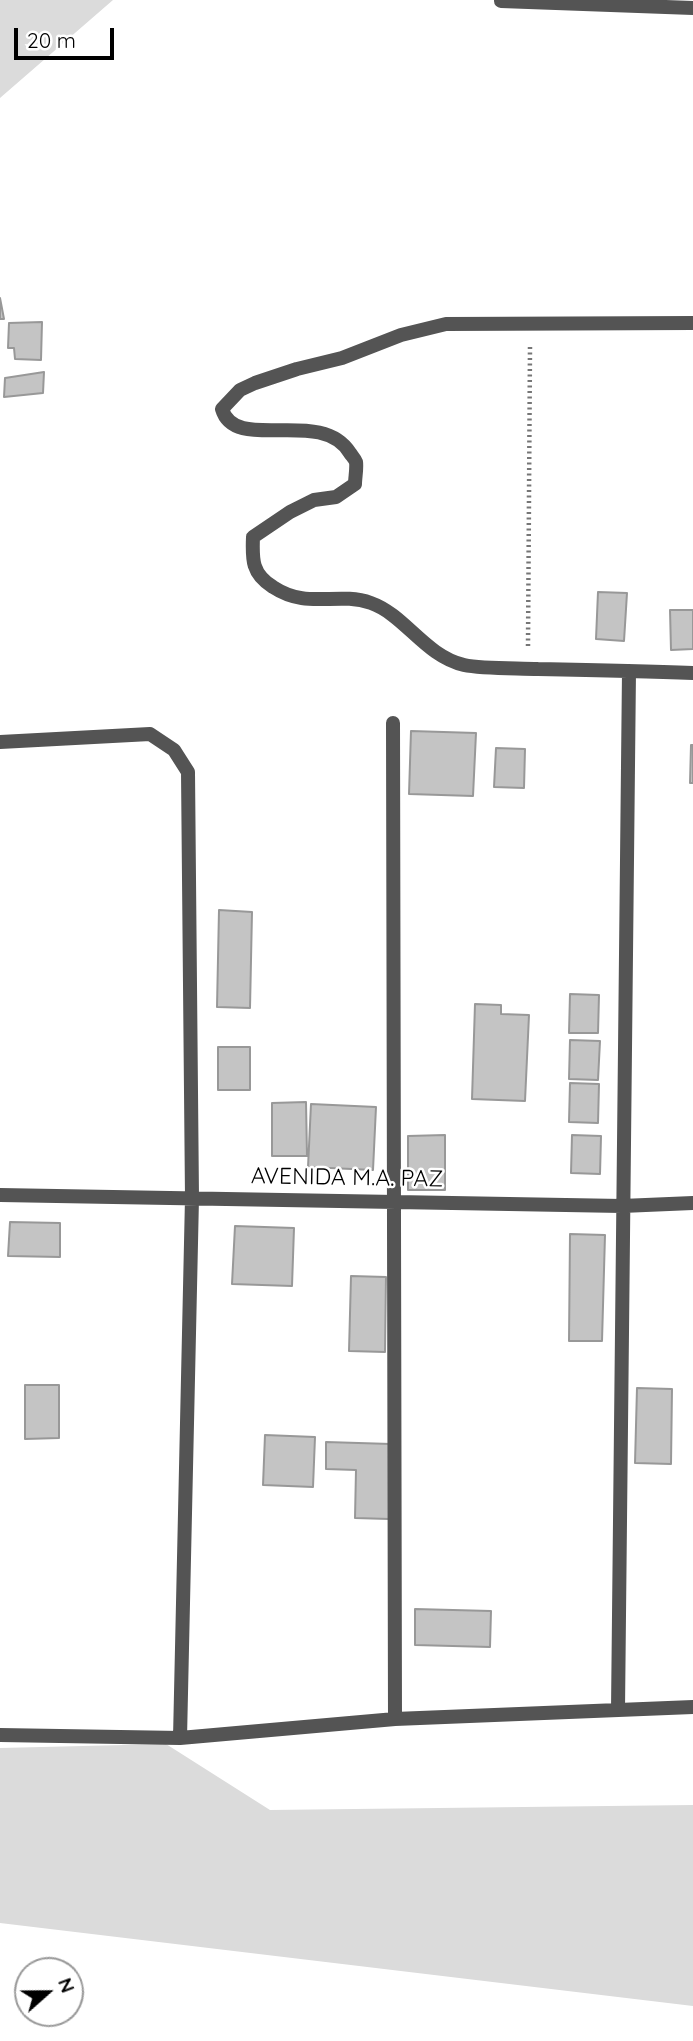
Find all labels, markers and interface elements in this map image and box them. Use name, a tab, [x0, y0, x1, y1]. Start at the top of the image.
scale bar	[18, 14, 117, 58]
text: 20 m	[27, 27, 76, 53]
street label: AVENIDA M.A. PAZ	[251, 1163, 443, 1193]
north arrow	[14, 1957, 84, 2027]
text: N	[53, 1974, 80, 1996]

